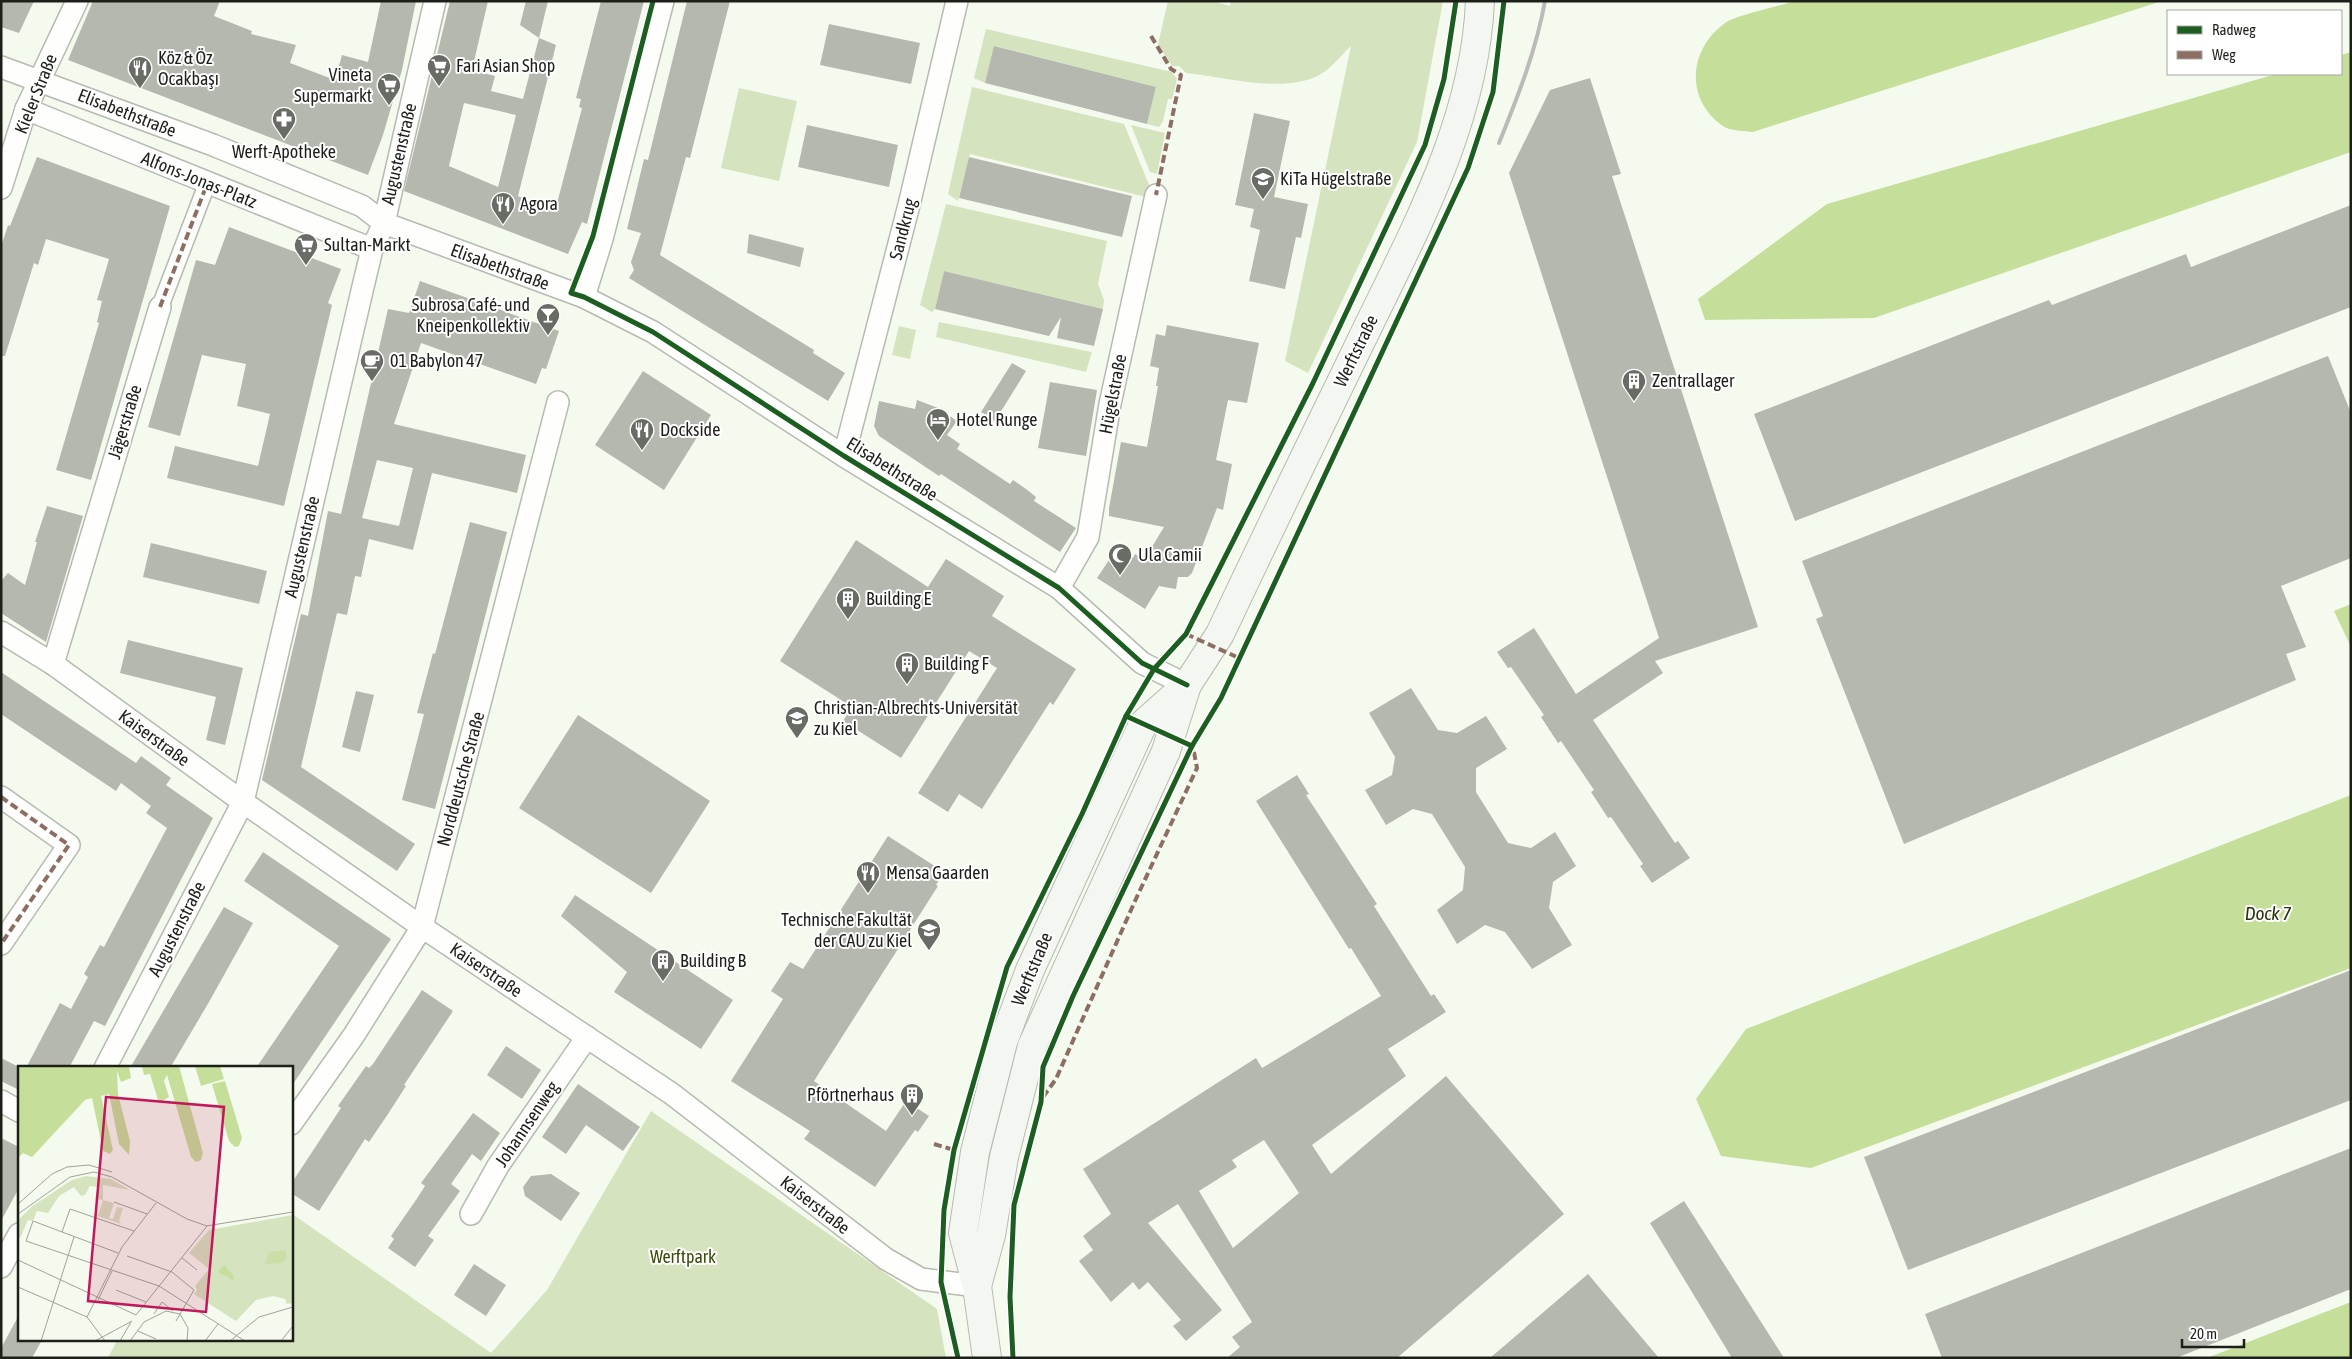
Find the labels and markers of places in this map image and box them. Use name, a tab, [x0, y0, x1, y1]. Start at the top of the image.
place label: Köz & Öz Ocakbaşı	[158, 47, 219, 89]
supermarket icon: Fari Asian Shop	[426, 53, 452, 87]
restaurant icon: Köz & Öz Ocakbaşı	[127, 55, 153, 89]
place label: Fari Asian Shop	[456, 55, 555, 76]
place label: Vineta Supermarkt	[294, 64, 372, 106]
supermarket icon: Vineta Supermarkt	[376, 72, 402, 106]
pharmacy icon: Werft-Apotheke	[271, 106, 297, 140]
place label: Werft-Apotheke	[232, 141, 336, 162]
school or university icon: KiTa Hügelstraße	[1250, 166, 1276, 200]
place label: KiTa Hügelstraße	[1280, 168, 1391, 189]
restaurant icon: Agora	[490, 191, 516, 225]
place label: Agora	[520, 193, 558, 214]
supermarket icon: Sultan-Markt	[293, 232, 319, 266]
place label: Sultan-Markt	[324, 234, 411, 255]
place label: Subrosa Café- und Kneipenkollektiv	[412, 294, 530, 336]
bar icon: Subrosa Café- und Kneipenkollektiv	[535, 302, 561, 336]
cafe icon: 01 Babylon 47	[359, 348, 385, 382]
place label: 01 Babylon 47	[390, 350, 483, 371]
building icon: Zentrallager	[1621, 368, 1647, 402]
place label: Zentrallager	[1652, 370, 1735, 391]
hotel icon: Hotel Runge	[925, 407, 951, 441]
place label: Hotel Runge	[956, 409, 1037, 430]
restaurant icon: Dockside	[629, 417, 655, 451]
place label: Dockside	[660, 419, 720, 440]
mosque icon: Ula Camii	[1107, 542, 1133, 576]
place label: Ula Camii	[1138, 544, 1202, 565]
building icon: Building E	[835, 586, 861, 620]
place label: Building E	[866, 588, 932, 609]
building icon: Building F	[894, 651, 920, 685]
place label: Building F	[924, 653, 990, 674]
place label: Christian-Albrechts-Universität zu Kiel	[814, 697, 1018, 739]
school or university icon: Christian-Albrechts-Universität zu Kiel	[784, 705, 810, 739]
restaurant icon: Mensa Gaarden	[855, 860, 881, 894]
place label: Mensa Gaarden	[886, 862, 989, 883]
place label: Technische Fakultät der CAU zu Kiel	[781, 909, 912, 951]
school or university icon: Technische Fakultät der CAU zu Kiel	[916, 917, 942, 951]
building icon: Building B	[650, 948, 676, 982]
place label: Building B	[680, 950, 747, 971]
building icon: Pförtnerhaus	[899, 1082, 925, 1116]
place label: Pförtnerhaus	[807, 1084, 894, 1105]

